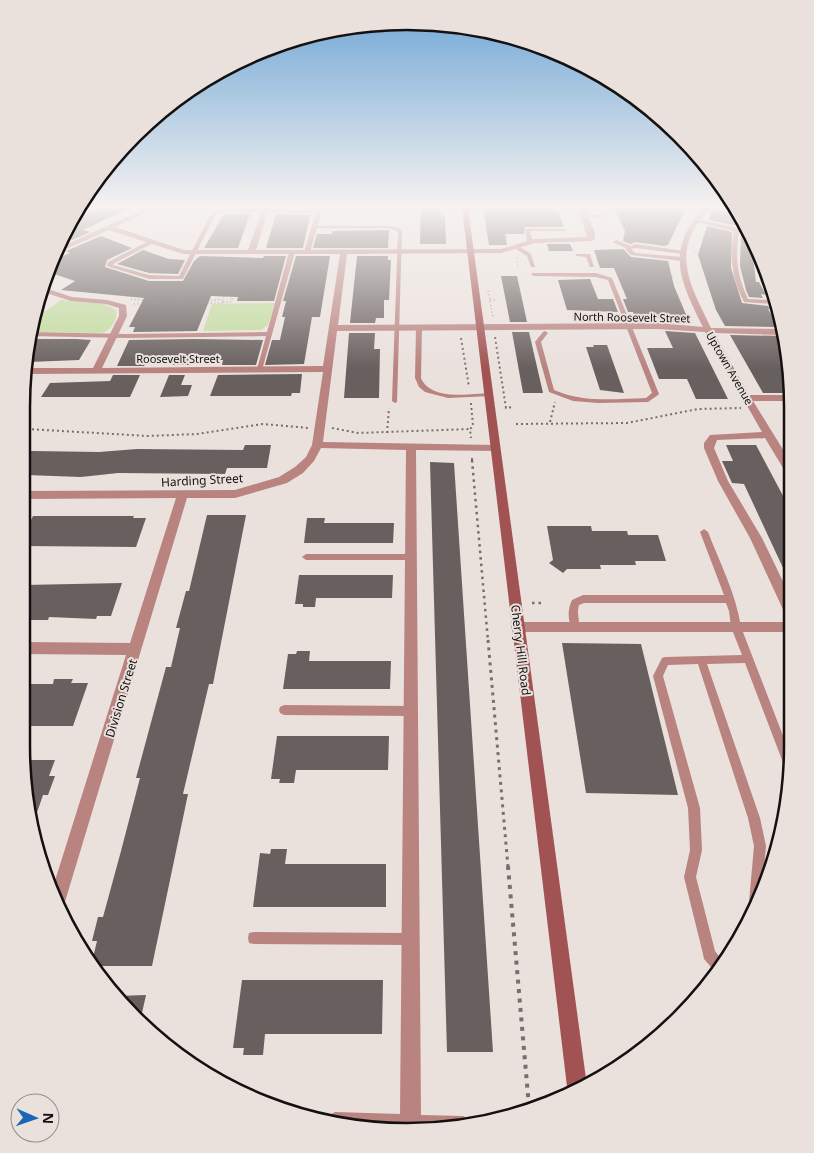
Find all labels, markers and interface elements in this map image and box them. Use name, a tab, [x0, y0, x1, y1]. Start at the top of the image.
street label: North Roosevelt Street	[573, 308, 691, 326]
street label: Uptown Avenue	[703, 329, 757, 407]
street label: Roosevelt Street	[136, 351, 220, 366]
street label: Harding Street	[160, 469, 244, 491]
street label: Cherry Hill Road	[507, 604, 535, 696]
street label: Division Street	[101, 656, 141, 739]
north arrow	[10, 1093, 60, 1143]
text: N	[39, 1112, 58, 1124]

